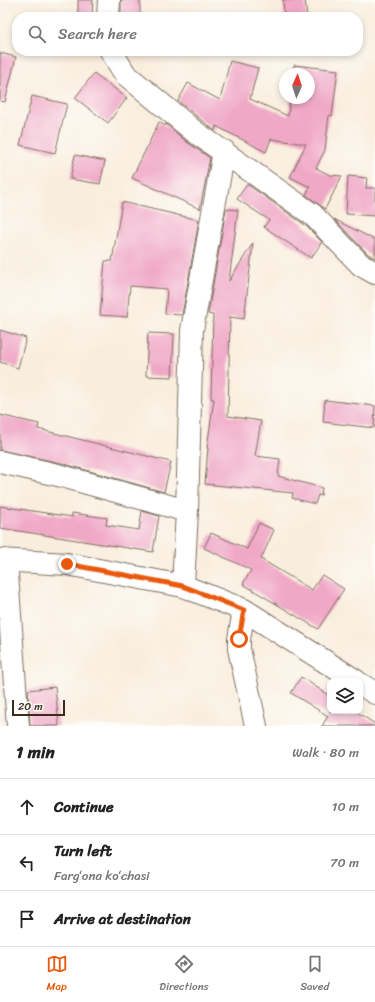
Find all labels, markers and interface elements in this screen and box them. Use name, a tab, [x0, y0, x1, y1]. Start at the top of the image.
search box	[12, 12, 363, 56]
text: Search here	[58, 21, 137, 47]
icon: search	[26, 23, 48, 45]
north arrow	[279, 68, 315, 104]
route end	[58, 555, 76, 573]
route start	[230, 630, 248, 648]
map controls	[327, 678, 363, 714]
button: layers	[327, 678, 363, 714]
text: 20 m	[18, 697, 43, 716]
scale bar	[12, 698, 65, 717]
text: 1 min	[16, 737, 55, 767]
text: Walk · 80 m	[292, 741, 359, 764]
text: Continue	[54, 794, 114, 820]
text: 10 m	[332, 795, 359, 818]
icon: ahead	[16, 796, 38, 818]
text: Turn left	[54, 838, 112, 864]
text: 70 m	[330, 851, 359, 874]
icon: left	[16, 852, 38, 874]
text: Fargʻona koʻchasi	[54, 864, 150, 887]
text: Arrive at destination	[54, 906, 191, 932]
icon: arrive	[16, 908, 38, 930]
tab: Map	[46, 953, 68, 996]
tab: Directions	[159, 953, 209, 996]
tab: Saved	[300, 953, 329, 996]

